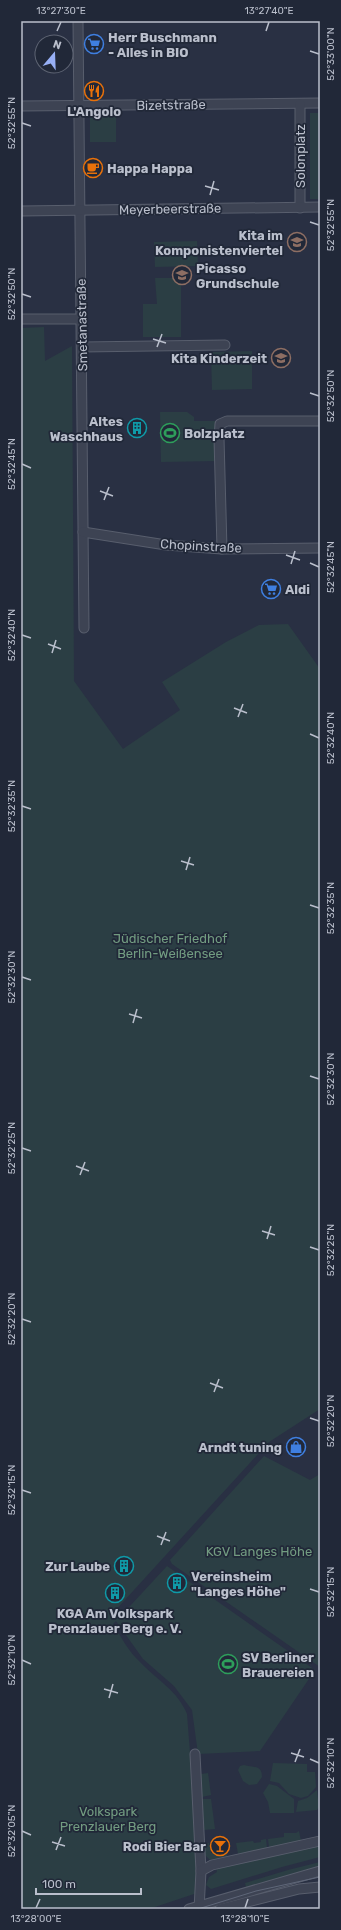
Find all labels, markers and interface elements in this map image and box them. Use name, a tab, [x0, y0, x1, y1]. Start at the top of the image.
text: 13°27'30"E	[36, 5, 86, 17]
text: 13°27'40"E	[244, 5, 294, 17]
text: 52°33'00"N	[325, 27, 337, 81]
place label: Herr Buschmann - Alles in BIO	[108, 30, 217, 60]
supermarket icon: Herr Buschmann - Alles in BIO	[83, 33, 105, 55]
north arrow	[34, 34, 74, 74]
text: N	[51, 38, 63, 52]
restaurant icon: L'Angolo	[83, 80, 105, 102]
text: 52°32'55"N	[6, 97, 18, 149]
street label: Bizetstraße	[136, 97, 206, 113]
place label: L'Angolo	[67, 104, 121, 119]
street label: Solonplatz	[293, 124, 308, 188]
cafe icon: Happa Happa	[82, 157, 104, 179]
place label: Happa Happa	[107, 161, 193, 176]
text: 52°32'55"N	[325, 199, 337, 251]
street label: Meyerbeerstraße	[119, 201, 221, 217]
place label: Kita im Komponistenviertel	[155, 228, 283, 258]
school or university icon: Kita im Komponistenviertel	[286, 231, 308, 253]
place label: Picasso Grundschule	[196, 261, 280, 291]
school or university icon: Picasso Grundschule	[171, 264, 193, 286]
text: 52°32'50"N	[6, 268, 18, 320]
street label: Smetanastraße	[74, 278, 90, 372]
school or university icon: Kita Kinderzeit	[270, 347, 292, 369]
place label: Kita Kinderzeit	[171, 351, 267, 366]
text: 52°32'50"N	[325, 370, 337, 422]
place label: Altes Waschhaus	[50, 414, 123, 444]
building icon: Altes Waschhaus	[126, 417, 148, 439]
sports icon: Bolzplatz	[159, 422, 181, 444]
place label: Bolzplatz	[184, 426, 245, 441]
text: 52°32'45"N	[6, 438, 18, 490]
street label: Chopinstraße	[160, 536, 242, 556]
text: 52°32'45"N	[325, 541, 337, 593]
supermarket icon: Aldi	[260, 578, 282, 600]
place label: Aldi	[285, 582, 310, 597]
text: 52°32'40"N	[6, 609, 18, 661]
text: 52°32'40"N	[325, 712, 337, 764]
text: 52°32'35"N	[6, 780, 18, 832]
text: 52°32'35"N	[325, 882, 337, 934]
park label: Jüdischer Friedhof Berlin-Weißensee	[113, 931, 227, 961]
text: 52°32'30"N	[6, 951, 18, 1003]
text: 52°32'30"N	[325, 1053, 337, 1105]
text: 52°32'25"N	[6, 1122, 18, 1174]
text: 52°32'25"N	[325, 1224, 337, 1276]
text: 52°32'20"N	[6, 1293, 18, 1345]
text: 52°32'20"N	[325, 1395, 337, 1447]
shop icon: Arndt tuning	[285, 1436, 307, 1458]
place label: Arndt tuning	[199, 1440, 282, 1455]
text: 52°32'15"N	[6, 1465, 18, 1515]
park label: KGV Langes Höhe	[206, 1544, 312, 1560]
building icon: Zur Laube	[113, 1555, 135, 1577]
place label: Zur Laube	[45, 1559, 110, 1574]
text: 52°32'15"N	[325, 1567, 337, 1617]
place label: Vereinsheim "Langes Höhe"	[191, 1569, 286, 1599]
building icon: Vereinsheim "Langes Höhe"	[166, 1572, 188, 1594]
building icon: KGA Am Volkspark Prenzlauer Berg e. V.	[104, 1582, 126, 1604]
place label: KGA Am Volkspark Prenzlauer Berg e. V.	[48, 1606, 182, 1636]
text: 52°32'10"N	[6, 1634, 18, 1686]
place label: SV Berliner Brauereien	[242, 1650, 314, 1680]
sports icon: SV Berliner Brauereien	[217, 1653, 239, 1675]
text: 52°32'10"N	[325, 1737, 337, 1789]
park label: Volkspark Prenzlauer Berg	[60, 1804, 156, 1835]
text: 52°32'05"N	[6, 1805, 18, 1857]
bar icon: Rodi Bier Bar	[209, 1835, 231, 1857]
place label: Rodi Bier Bar	[123, 1839, 206, 1854]
scale bar	[36, 1870, 141, 1896]
text: 100 m	[42, 1877, 76, 1891]
text: 13°28'00"E	[10, 1913, 62, 1925]
text: 13°28'10"E	[220, 1913, 270, 1925]

